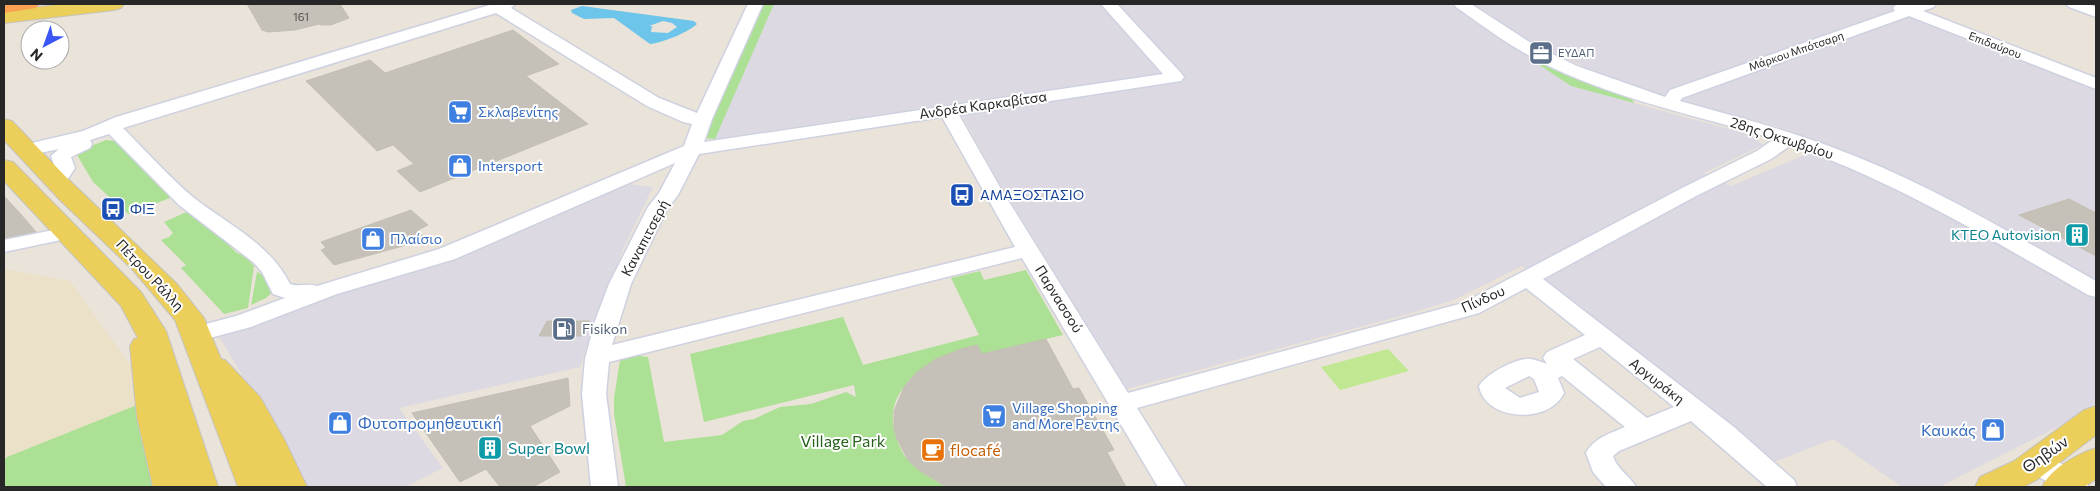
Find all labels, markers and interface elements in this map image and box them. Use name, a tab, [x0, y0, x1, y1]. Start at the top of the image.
house number: 161	[293, 10, 309, 23]
north arrow	[20, 20, 70, 70]
street label: Μάρκου Μπότσαρη	[1747, 28, 1845, 73]
street label: Επιδαύρου	[1967, 29, 2023, 61]
office icon: ΕΥΔΑΠ	[1528, 40, 1554, 66]
text: N	[27, 45, 46, 65]
place label: ΕΥΔΑΠ	[1558, 46, 1594, 59]
street label: Ανδρέα Καρκαβίτσα	[918, 87, 1048, 122]
supermarket icon: Σκλαβενίτης	[447, 99, 473, 125]
place label: Σκλαβενίτης	[478, 103, 559, 120]
street label: 28ης Οκτωβρίου	[1728, 113, 1836, 162]
shop icon: Intersport	[447, 153, 473, 179]
place label: Intersport	[478, 157, 543, 174]
bus stop icon: ΑΜΑΞΟΣΤΑΣΙΟ	[949, 182, 975, 208]
place label: ΑΜΑΞΟΣΤΑΣΙΟ	[980, 186, 1084, 203]
bus stop icon: ΦΙΞ	[100, 196, 126, 222]
street label: Καναπιτσερή	[617, 197, 672, 279]
place label: ΦΙΞ	[130, 200, 155, 217]
building icon: ΚΤΕΟ Autovision	[2064, 222, 2090, 248]
shop icon: Πλαίσιο	[360, 226, 386, 252]
place label: ΚΤΕΟ Autovision	[1951, 226, 2060, 243]
place label: Πλαίσιο	[390, 230, 442, 247]
street label: Πέτρου Ράλλη	[113, 235, 188, 314]
street label: Παρνασσού	[1032, 262, 1087, 336]
street label: Πίνδου	[1458, 281, 1507, 316]
fuel station icon: Fisikon	[551, 316, 577, 342]
place label: Fisikon	[582, 320, 627, 337]
street label: Αργυράκη	[1626, 354, 1688, 407]
place label: Village Shopping and More Ρεντης	[1012, 399, 1120, 432]
supermarket icon: Village Shopping and More Ρεντης	[981, 403, 1007, 429]
shop icon: Φυτοπρομηθευτική	[327, 410, 353, 436]
place label: Φυτοπρομηθευτική	[358, 413, 502, 432]
shop icon: Καυκάς	[1980, 417, 2006, 443]
place label: Καυκάς	[1921, 420, 1976, 439]
park label: Village Park	[800, 431, 886, 450]
street label: Θηβών	[2018, 431, 2071, 476]
building icon: Super Bowl	[477, 435, 503, 461]
cafe icon: flocafé	[920, 437, 946, 463]
place label: Super Bowl	[508, 438, 590, 457]
place label: flocafé	[950, 440, 1001, 459]

